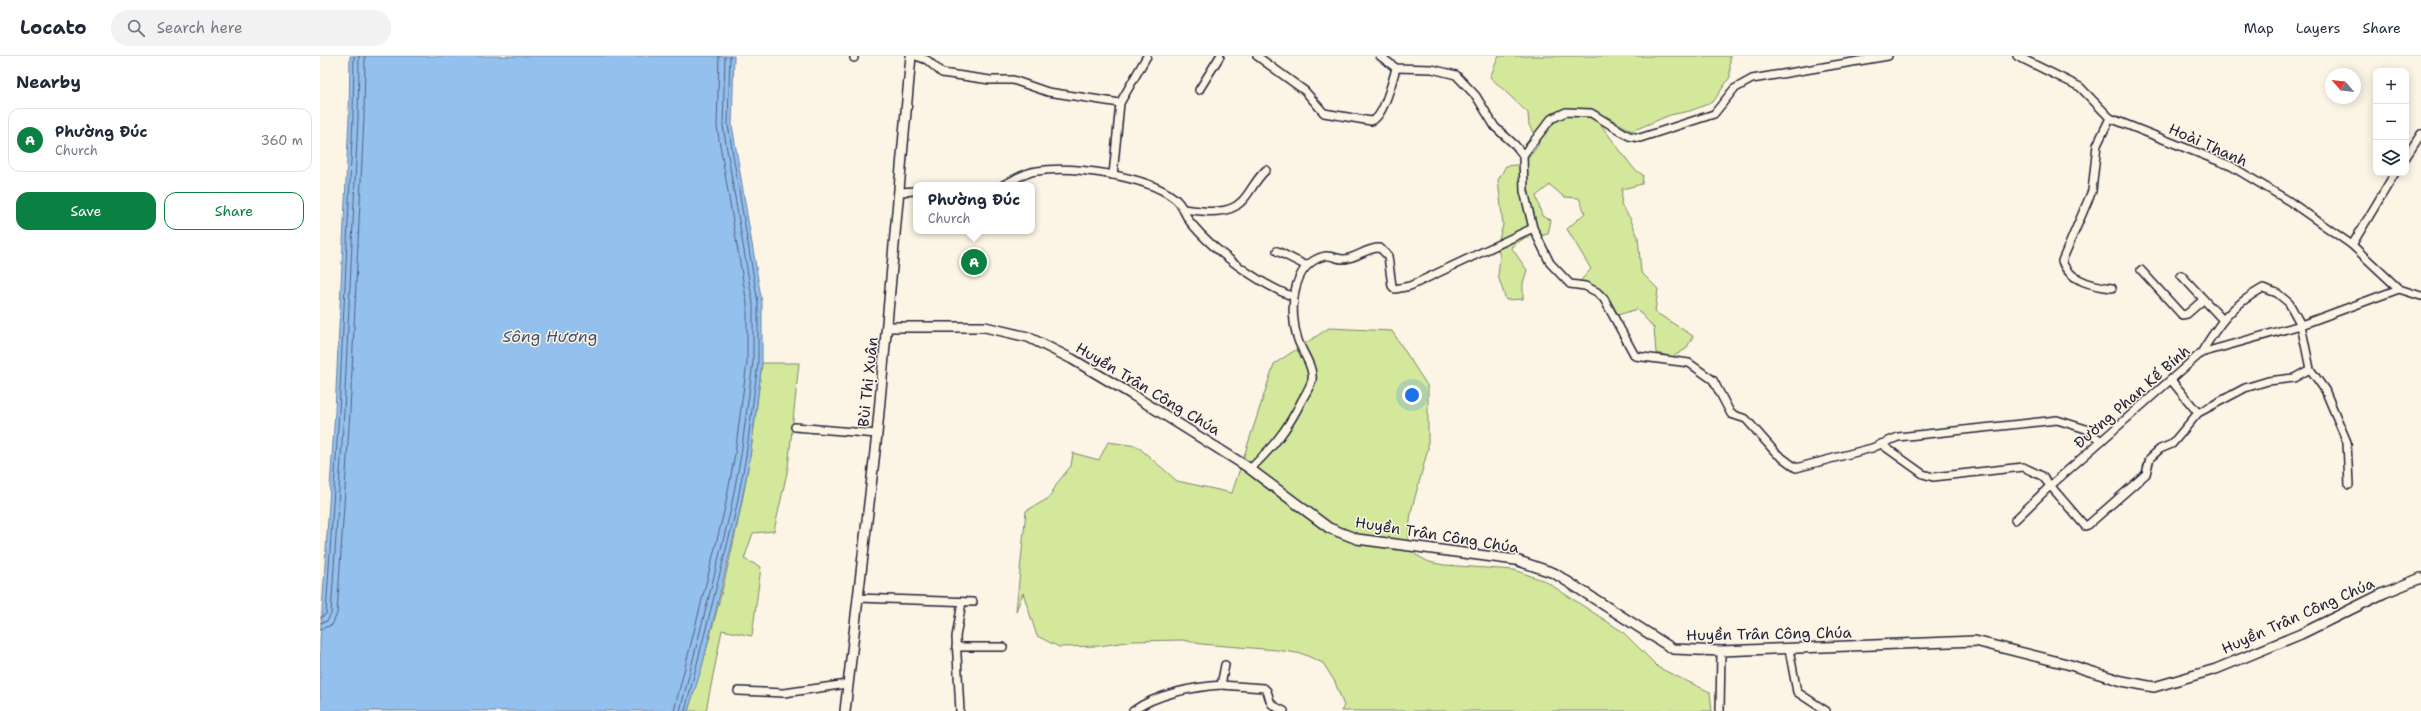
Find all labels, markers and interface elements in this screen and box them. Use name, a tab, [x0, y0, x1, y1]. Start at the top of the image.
search box	[111, 10, 391, 46]
text: Locato	[20, 15, 87, 40]
icon: search	[125, 17, 147, 39]
text: Search here	[157, 18, 242, 38]
text: Map	[2244, 19, 2274, 37]
text: Layers	[2296, 19, 2340, 37]
text: Share	[2362, 19, 2401, 37]
north arrow	[2325, 68, 2361, 104]
map controls	[2373, 68, 2409, 176]
button: +	[2373, 68, 2409, 104]
text: Nearby	[16, 71, 81, 93]
button: −	[2373, 104, 2409, 140]
street label: Hoài Thanh	[2165, 119, 2251, 171]
text: Phường Đúc	[55, 122, 148, 142]
text: A	[25, 132, 35, 149]
text: 360 m	[261, 132, 303, 149]
button: layers	[2373, 140, 2409, 176]
text: Church	[55, 142, 98, 159]
popup	[913, 182, 1035, 234]
text: Phường Đúc	[928, 190, 1020, 210]
button: Save	[16, 192, 156, 230]
button: Share	[164, 192, 304, 230]
text: Church	[928, 210, 971, 227]
pin: A	[961, 247, 987, 277]
water label: Sông Hương	[502, 326, 598, 347]
street label: Bùi Thị Xuân	[853, 336, 883, 428]
street label: Huyền Trân Công Chúa	[1072, 338, 1225, 441]
street label: Đường Phan Kế Bính	[2070, 341, 2194, 453]
your location	[1402, 385, 1422, 405]
street label: Huyền Trân Công Chúa	[1354, 512, 1521, 558]
street label: Huyền Trân Công Chúa	[2218, 573, 2378, 659]
street label: Huyền Trân Công Chúa	[1686, 623, 1853, 645]

